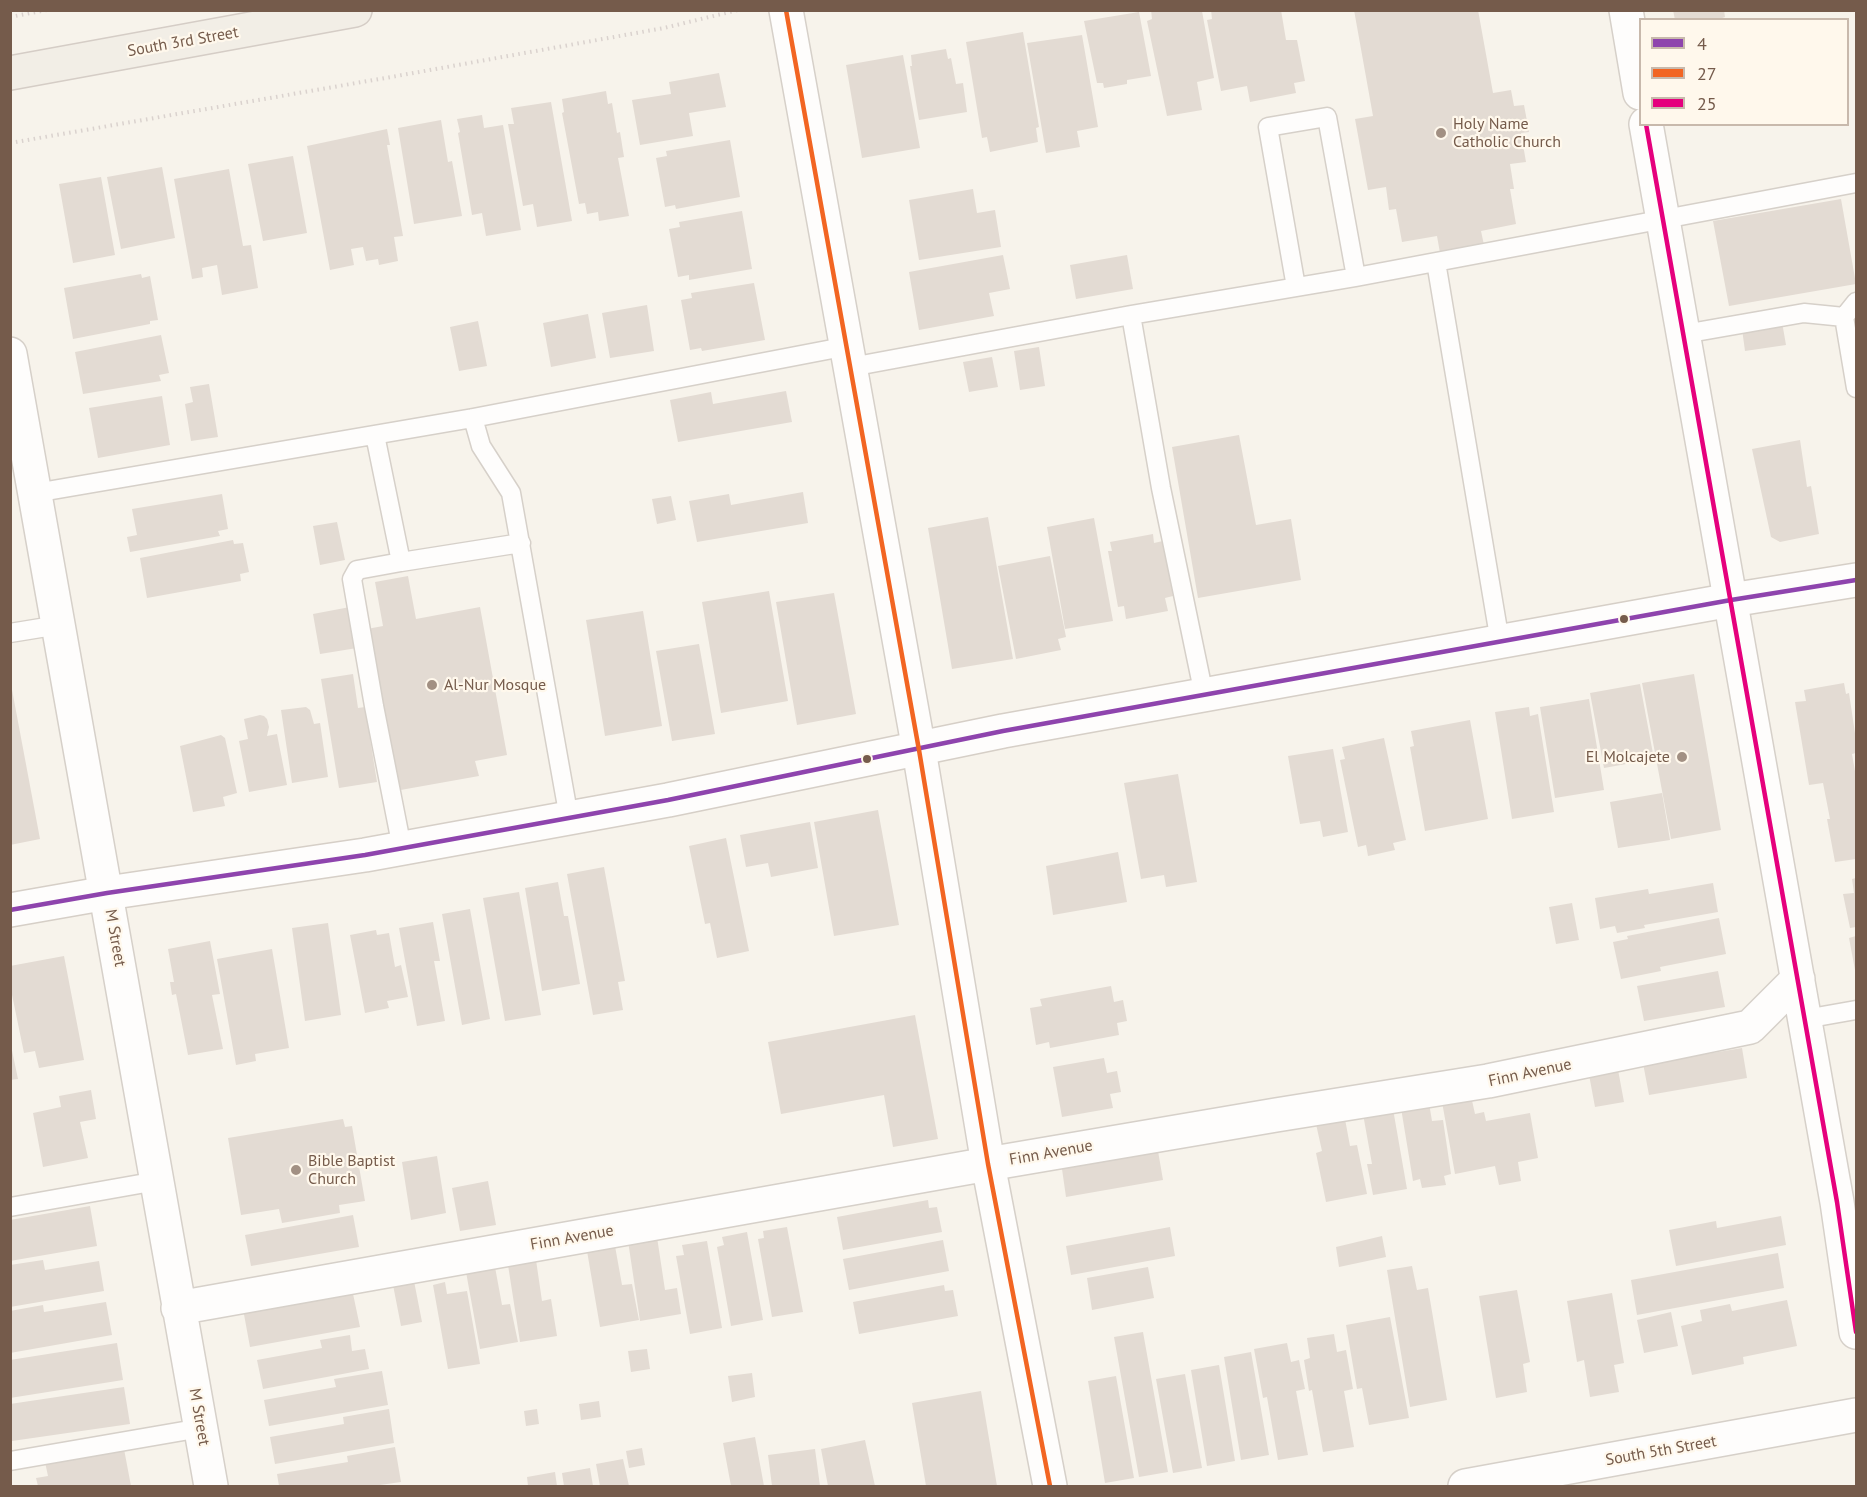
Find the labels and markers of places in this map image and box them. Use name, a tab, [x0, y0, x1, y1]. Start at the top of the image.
place label: Holy Name Catholic Church	[1453, 114, 1561, 152]
marker: Holy Name Catholic Church	[1434, 126, 1448, 140]
unlabelled marker	[1618, 613, 1630, 625]
place label: Al-Nur Mosque	[444, 675, 546, 695]
marker: Al-Nur Mosque	[425, 678, 439, 692]
place label: El Molcajete	[1586, 747, 1670, 767]
marker: El Molcajete	[1675, 750, 1689, 764]
unlabelled marker	[861, 753, 873, 765]
place label: Bible Baptist Church	[308, 1151, 395, 1189]
marker: Bible Baptist Church	[289, 1163, 303, 1177]

